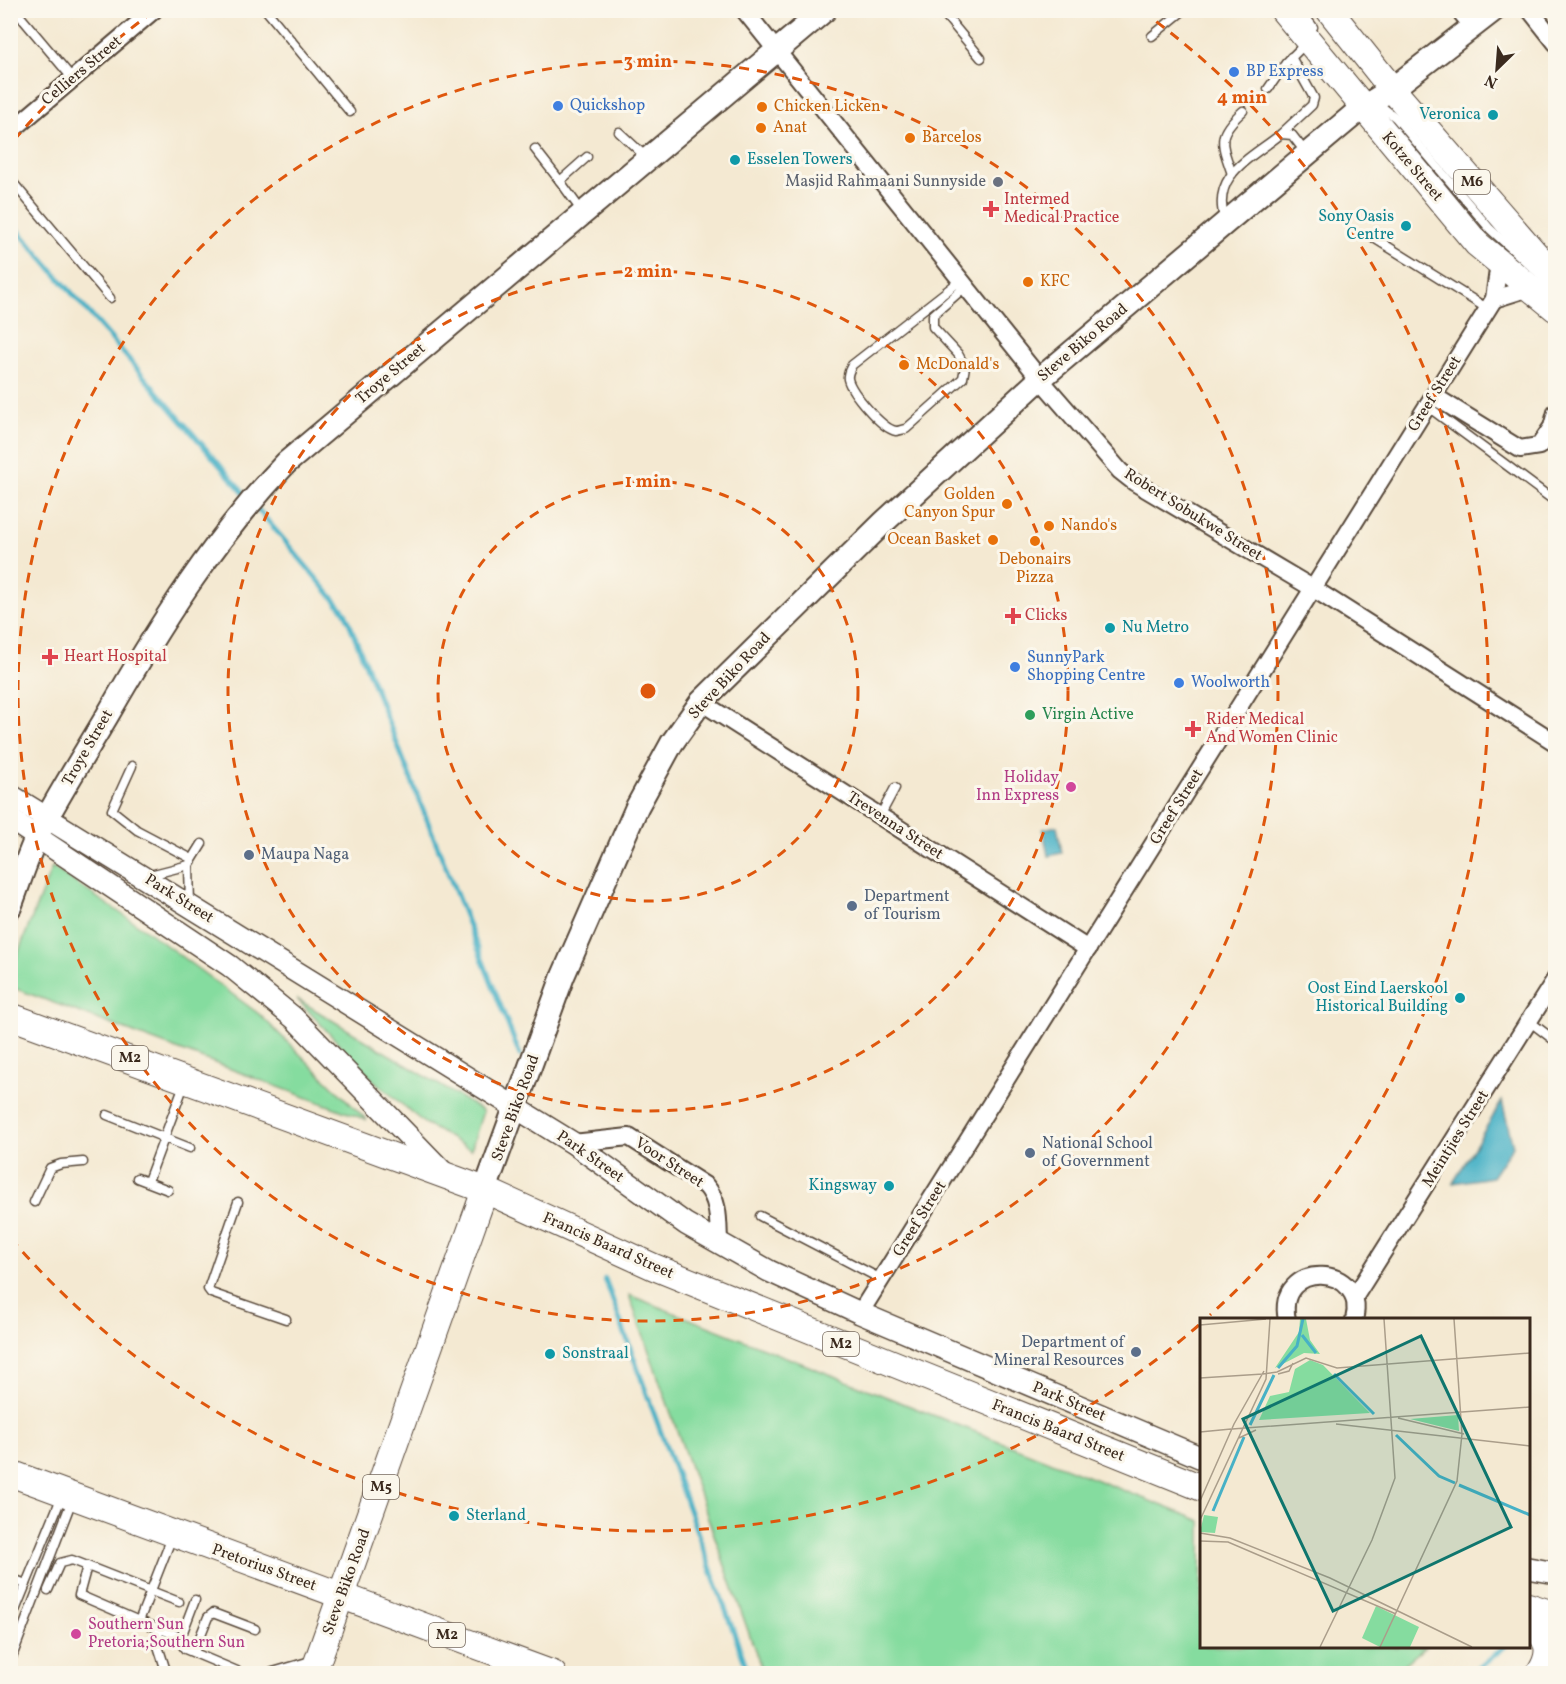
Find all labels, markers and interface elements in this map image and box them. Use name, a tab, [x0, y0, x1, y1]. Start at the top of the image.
street label: Celliers Street	[37, 31, 127, 111]
north arrow	[1467, 39, 1527, 99]
text: 3 min	[624, 50, 672, 75]
place label: BP Express	[1246, 61, 1324, 83]
marker: BP Express	[1227, 65, 1241, 79]
text: N	[1481, 68, 1501, 93]
text: 4 min	[1217, 86, 1267, 111]
place label: Quickshop	[570, 95, 645, 117]
place label: Chicken Licken	[774, 96, 881, 118]
marker: Quickshop	[551, 99, 565, 113]
marker: Chicken Licken	[755, 100, 769, 114]
place label: Veronica	[1419, 104, 1481, 126]
marker: Veronica	[1486, 108, 1500, 122]
place label: Anat	[773, 117, 808, 139]
marker: Anat	[754, 121, 768, 135]
place label: Barcelos	[922, 127, 982, 149]
street label: Kotze Street	[1376, 127, 1448, 207]
marker: Barcelos	[903, 131, 917, 145]
place label: Esselen Towers	[747, 149, 853, 171]
marker: Esselen Towers	[728, 153, 742, 167]
road number: M6	[1454, 170, 1490, 194]
place label: Masjid Rahmaani Sunnyside	[785, 171, 986, 193]
marker: Masjid Rahmaani Sunnyside	[991, 175, 1005, 189]
place label: Intermed Medical Practice	[1004, 189, 1119, 229]
marker: Intermed Medical Practice	[982, 200, 1000, 218]
place label: Sony Oasis Centre	[1318, 206, 1394, 246]
marker: Sony Oasis Centre	[1399, 219, 1413, 233]
text: 2 min	[624, 260, 672, 285]
place label: KFC	[1040, 271, 1070, 293]
marker: KFC	[1021, 275, 1035, 289]
street label: Steve Biko Road	[1033, 299, 1133, 387]
street label: Troye Street	[351, 338, 431, 410]
street label: Greef Street	[1403, 351, 1467, 436]
place label: McDonald's	[916, 354, 999, 376]
marker: McDonald's	[897, 358, 911, 372]
street label: Robert Sobukwe Street	[1120, 463, 1267, 567]
text: 1 min	[625, 470, 671, 495]
place label: Golden Canyon Spur	[904, 484, 995, 524]
marker: Golden Canyon Spur	[1000, 497, 1014, 511]
place label: Nando's	[1061, 515, 1117, 537]
marker: Nando's	[1042, 519, 1056, 533]
place label: Ocean Basket	[887, 529, 981, 551]
marker: Ocean Basket	[986, 533, 1000, 547]
marker: Debonairs Pizza	[1028, 534, 1042, 548]
place label: Debonairs Pizza	[999, 549, 1071, 589]
place label: Clicks	[1025, 605, 1068, 627]
marker: Clicks	[1006, 609, 1020, 623]
place label: Nu Metro	[1122, 617, 1189, 639]
marker: Nu Metro	[1103, 621, 1117, 635]
street label: Steve Biko Road	[684, 628, 776, 724]
place label: Heart Hospital	[64, 646, 167, 668]
place label: SunnyPark Shopping Centre	[1027, 647, 1145, 687]
marker: Heart Hospital	[41, 648, 59, 666]
marker: SunnyPark Shopping Centre	[1008, 660, 1022, 674]
place label: Woolworth	[1191, 672, 1270, 694]
marker: Woolworth	[1172, 676, 1186, 690]
centre of rings	[638, 681, 658, 701]
place label: Virgin Active	[1042, 704, 1134, 726]
street label: Troye Street	[57, 705, 119, 790]
marker: Virgin Active	[1023, 708, 1037, 722]
place label: Rider Medical And Women Clinic	[1206, 709, 1338, 749]
marker: Rider Medical And Women Clinic	[1184, 720, 1202, 738]
street label: Greef Street	[1145, 764, 1209, 849]
place label: Holiday Inn Express	[976, 767, 1059, 807]
marker: Holiday Inn Express	[1064, 780, 1078, 794]
street label: Trevenna Street	[842, 787, 948, 866]
place label: Maupa Naga	[261, 844, 349, 866]
marker: Maupa Naga	[242, 848, 256, 862]
street label: Park Street	[140, 869, 218, 929]
place label: Department of Tourism	[864, 886, 950, 926]
marker: Department of Tourism	[845, 899, 859, 913]
place label: Oost Eind Laerskool Historical Building	[1308, 978, 1448, 1018]
marker: Oost Eind Laerskool Historical Building	[1453, 991, 1467, 1005]
road number: M2	[112, 1046, 148, 1070]
street label: Steve Biko Road	[487, 1052, 545, 1164]
street label: Meintjies Street	[1417, 1086, 1495, 1192]
street label: Park Street	[552, 1126, 628, 1189]
street label: Voor Street	[630, 1132, 708, 1194]
place label: National School of Government	[1042, 1133, 1153, 1173]
marker: National School of Government	[1023, 1146, 1037, 1160]
place label: Kingsway	[809, 1175, 877, 1197]
street label: Greef Street	[888, 1176, 952, 1261]
marker: Kingsway	[882, 1179, 896, 1193]
street label: Francis Baard Street	[539, 1207, 677, 1285]
inset map	[1200, 1318, 1530, 1648]
road number: M2	[823, 1332, 859, 1356]
place label: Department of Mineral Resources	[994, 1332, 1126, 1372]
place label: Sonstraal	[562, 1343, 629, 1365]
marker: Department of Mineral Resources	[1129, 1345, 1143, 1359]
marker: Sonstraal	[543, 1347, 557, 1361]
street label: Park Street	[1029, 1377, 1109, 1427]
street label: Francis Baard Street	[988, 1394, 1128, 1468]
road number: M5	[363, 1475, 399, 1499]
place label: Sterland	[466, 1505, 526, 1527]
marker: Sterland	[447, 1509, 461, 1523]
street label: Steve Biko Road	[318, 1526, 376, 1638]
street label: Pretorius Street	[209, 1539, 320, 1597]
place label: Southern Sun Pretoria;Southern Sun	[88, 1614, 245, 1654]
road number: M2	[429, 1623, 465, 1647]
marker: Southern Sun Pretoria;Southern Sun	[69, 1627, 83, 1641]

